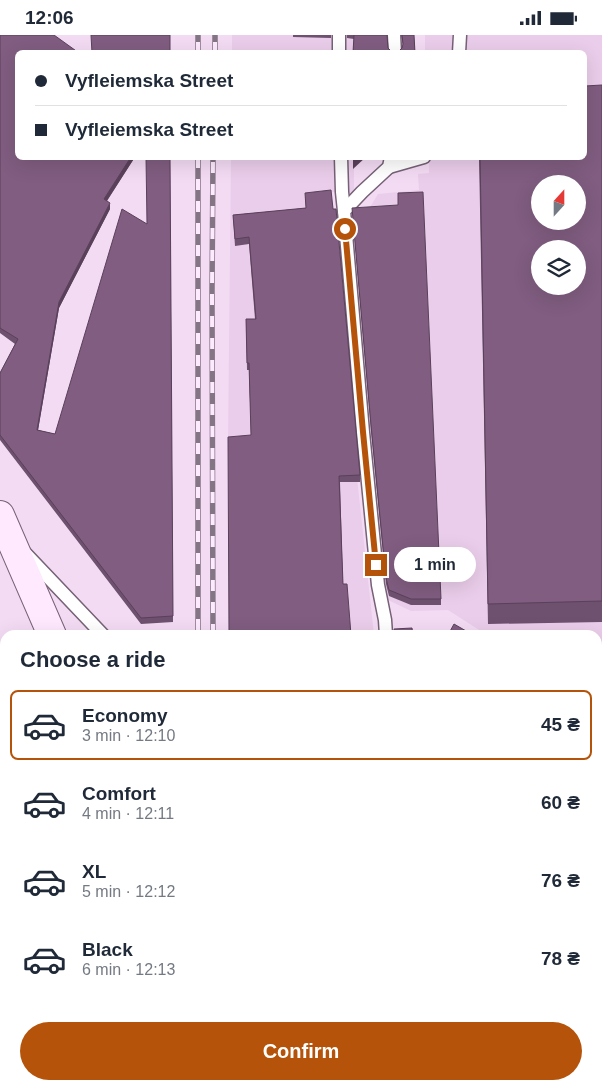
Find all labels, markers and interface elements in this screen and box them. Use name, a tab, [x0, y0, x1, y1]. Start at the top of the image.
text: 12:06	[25, 7, 74, 28]
text: Vyfleiemska Street	[65, 70, 233, 91]
text: Vyfleiemska Street	[65, 119, 233, 140]
north arrow	[531, 175, 586, 230]
map controls	[531, 175, 586, 295]
route start	[334, 218, 356, 240]
button: layers	[531, 240, 586, 295]
callout: 1 min	[394, 547, 476, 583]
route end	[365, 554, 387, 576]
text: 1 min	[414, 556, 456, 573]
text: Choose a ride	[20, 647, 165, 672]
icon: car	[22, 703, 67, 748]
text: Economy	[82, 705, 168, 726]
text: 45 ₴	[541, 714, 580, 735]
text: 3 min · 12:10	[82, 727, 175, 744]
icon: car	[22, 781, 67, 826]
text: Comfort	[82, 783, 156, 804]
text: 60 ₴	[541, 792, 580, 813]
text: 4 min · 12:11	[82, 805, 174, 822]
icon: car	[22, 859, 67, 904]
text: XL	[82, 861, 106, 882]
text: 76 ₴	[541, 870, 580, 891]
text: 5 min · 12:12	[82, 883, 175, 900]
icon: car	[22, 937, 67, 982]
text: Black	[82, 939, 133, 960]
text: 78 ₴	[541, 948, 580, 969]
text: 6 min · 12:13	[82, 961, 175, 978]
button: Confirm	[20, 1022, 582, 1080]

